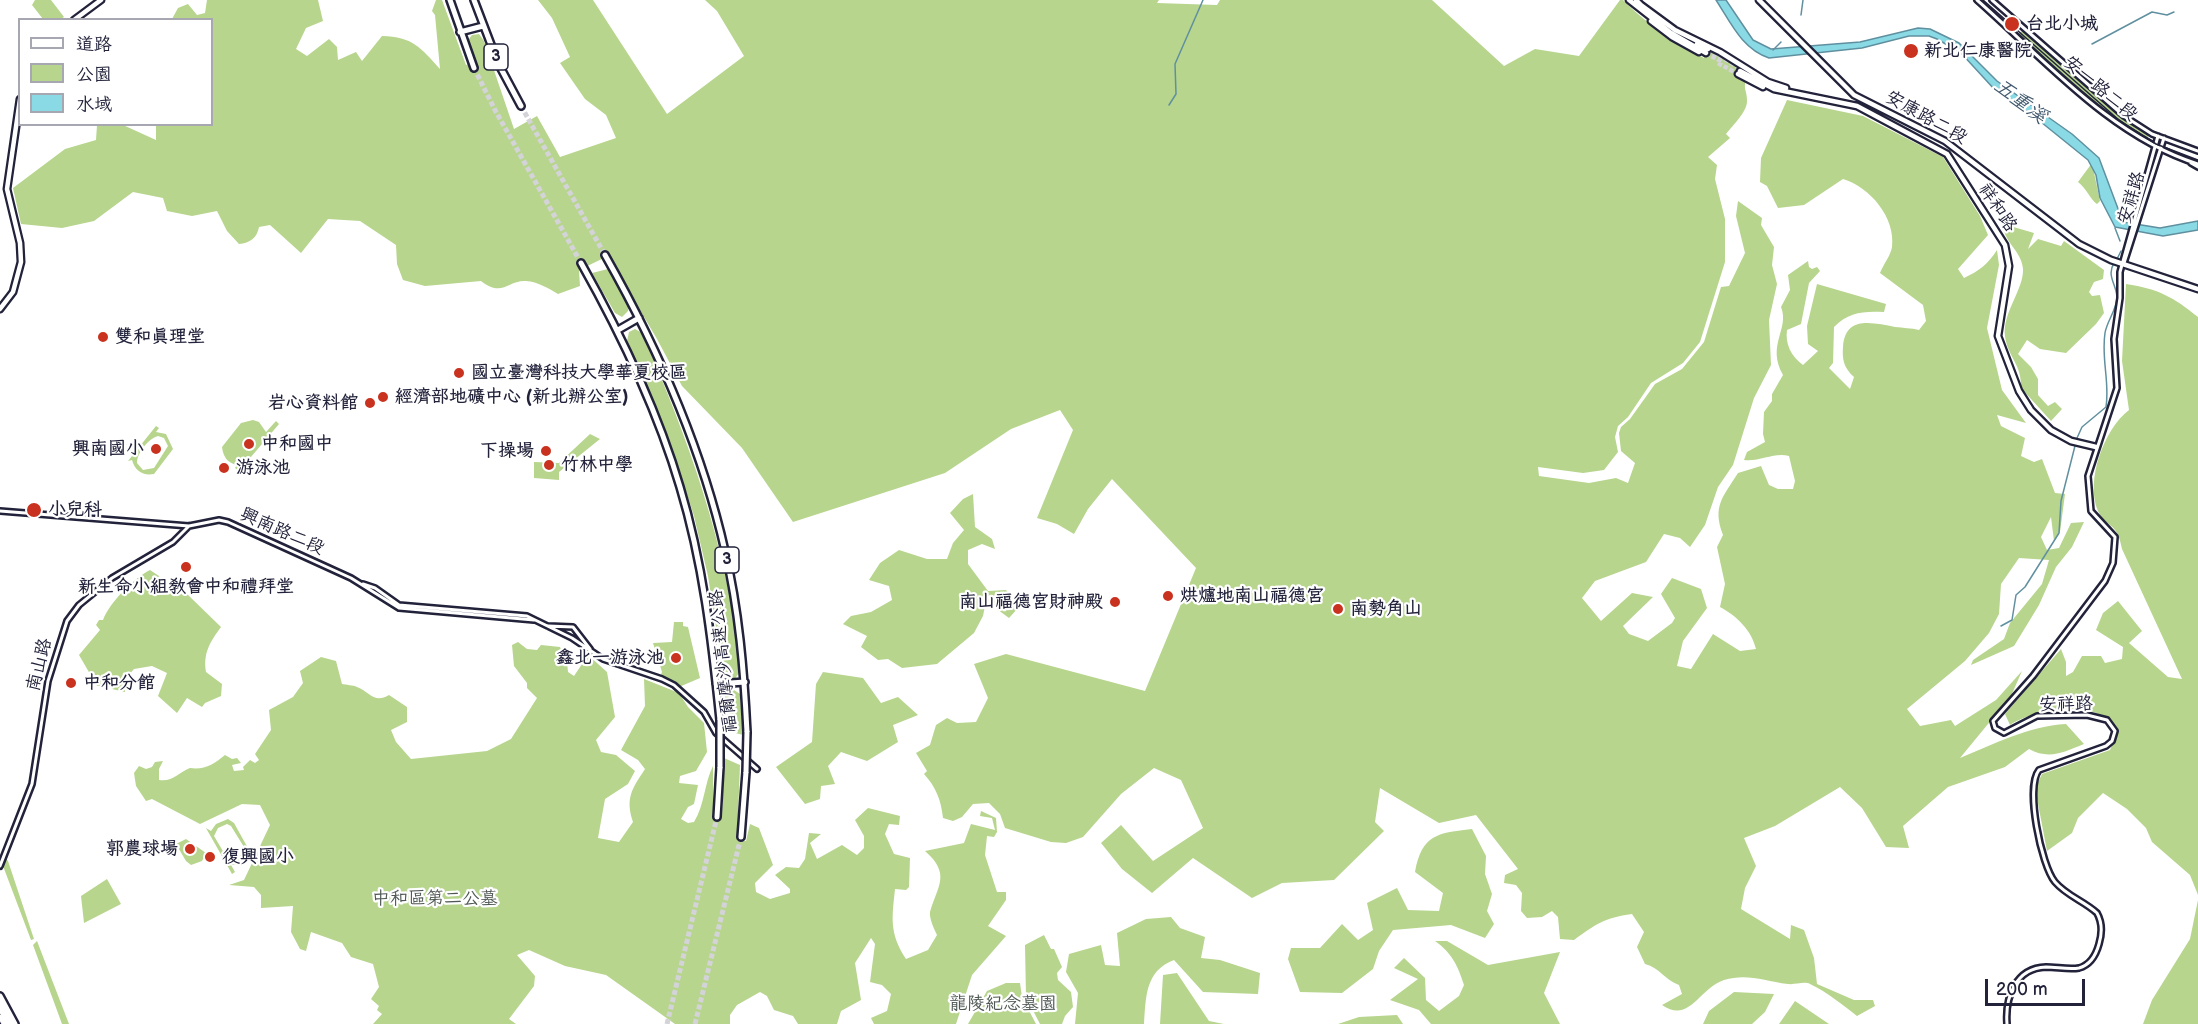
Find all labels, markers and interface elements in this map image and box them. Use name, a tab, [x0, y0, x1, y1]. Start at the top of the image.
place label: 台北小城	[2026, 13, 2098, 35]
marker: 台北小城	[2003, 15, 2021, 33]
legend	[18, 18, 213, 126]
text: 道路	[76, 34, 112, 55]
place label: 新北仁康醫院	[1924, 40, 2032, 62]
marker: 新北仁康醫院	[1902, 42, 1920, 60]
road number: 3	[484, 44, 508, 70]
street label: 安一路二段	[2059, 52, 2141, 126]
text: 公園	[76, 64, 112, 85]
water label: 五重溪	[1989, 74, 2051, 130]
street label: 安康路二段	[1881, 87, 1971, 149]
text: 水域	[76, 94, 112, 115]
street label: 安祥路	[2114, 169, 2150, 227]
street label: 祥和路	[1973, 180, 2021, 236]
place label: 雙和真理堂	[115, 326, 205, 348]
marker: 雙和真理堂	[96, 330, 110, 344]
place label: 國立臺灣科技大學華夏校區	[471, 362, 687, 384]
marker: 國立臺灣科技大學華夏校區	[452, 366, 466, 380]
place label: 經濟部地礦中心 (新北辦公室)	[395, 386, 629, 408]
marker: 經濟部地礦中心 (新北辦公室)	[376, 390, 390, 404]
place label: 岩心資料館	[268, 392, 358, 414]
marker: 岩心資料館	[363, 396, 377, 410]
place label: 中和國中	[261, 433, 333, 455]
marker: 中和國中	[242, 437, 256, 451]
place label: 興南國小	[72, 438, 144, 460]
place label: 下操場	[480, 440, 534, 462]
marker: 興南國小	[149, 442, 163, 456]
marker: 下操場	[539, 444, 553, 458]
place label: 竹林中學	[561, 454, 633, 476]
place label: 游泳池	[236, 457, 290, 479]
marker: 竹林中學	[542, 458, 556, 472]
marker: 游泳池	[217, 461, 231, 475]
place label: 小兒科	[48, 499, 102, 521]
marker: 小兒科	[25, 501, 43, 519]
street label: 興南路二段	[236, 504, 328, 560]
road number: 3	[715, 547, 739, 573]
marker: 新生命小組教會中和禮拜堂	[179, 560, 193, 574]
place label: 新生命小組教會中和禮拜堂	[78, 576, 294, 598]
place label: 烘爐地南山福德宮	[1180, 585, 1324, 607]
street label: 福爾摩沙高速公路	[706, 588, 742, 734]
marker: 烘爐地南山福德宮	[1161, 589, 1175, 603]
place label: 南山福德宮財神殿	[959, 591, 1103, 613]
marker: 南山福德宮財神殿	[1108, 595, 1122, 609]
place label: 南勢角山	[1350, 598, 1422, 620]
marker: 南勢角山	[1331, 602, 1345, 616]
street label: 南山路	[23, 636, 57, 694]
place label: 鑫北一游泳池	[556, 647, 664, 669]
marker: 鑫北一游泳池	[669, 651, 683, 665]
place label: 中和分館	[83, 672, 155, 694]
marker: 中和分館	[64, 676, 78, 690]
street label: 安祥路	[2039, 694, 2093, 716]
place label: 郭農球場	[106, 838, 178, 860]
marker: 郭農球場	[183, 842, 197, 856]
place label: 復興國小	[222, 846, 294, 868]
marker: 復興國小	[203, 850, 217, 864]
park label: 中和區第二公墓	[372, 888, 498, 910]
scale bar	[1988, 967, 2088, 1005]
text: 200 m	[1996, 979, 2048, 1000]
park label: 龍陵紀念墓園	[949, 993, 1057, 1015]

